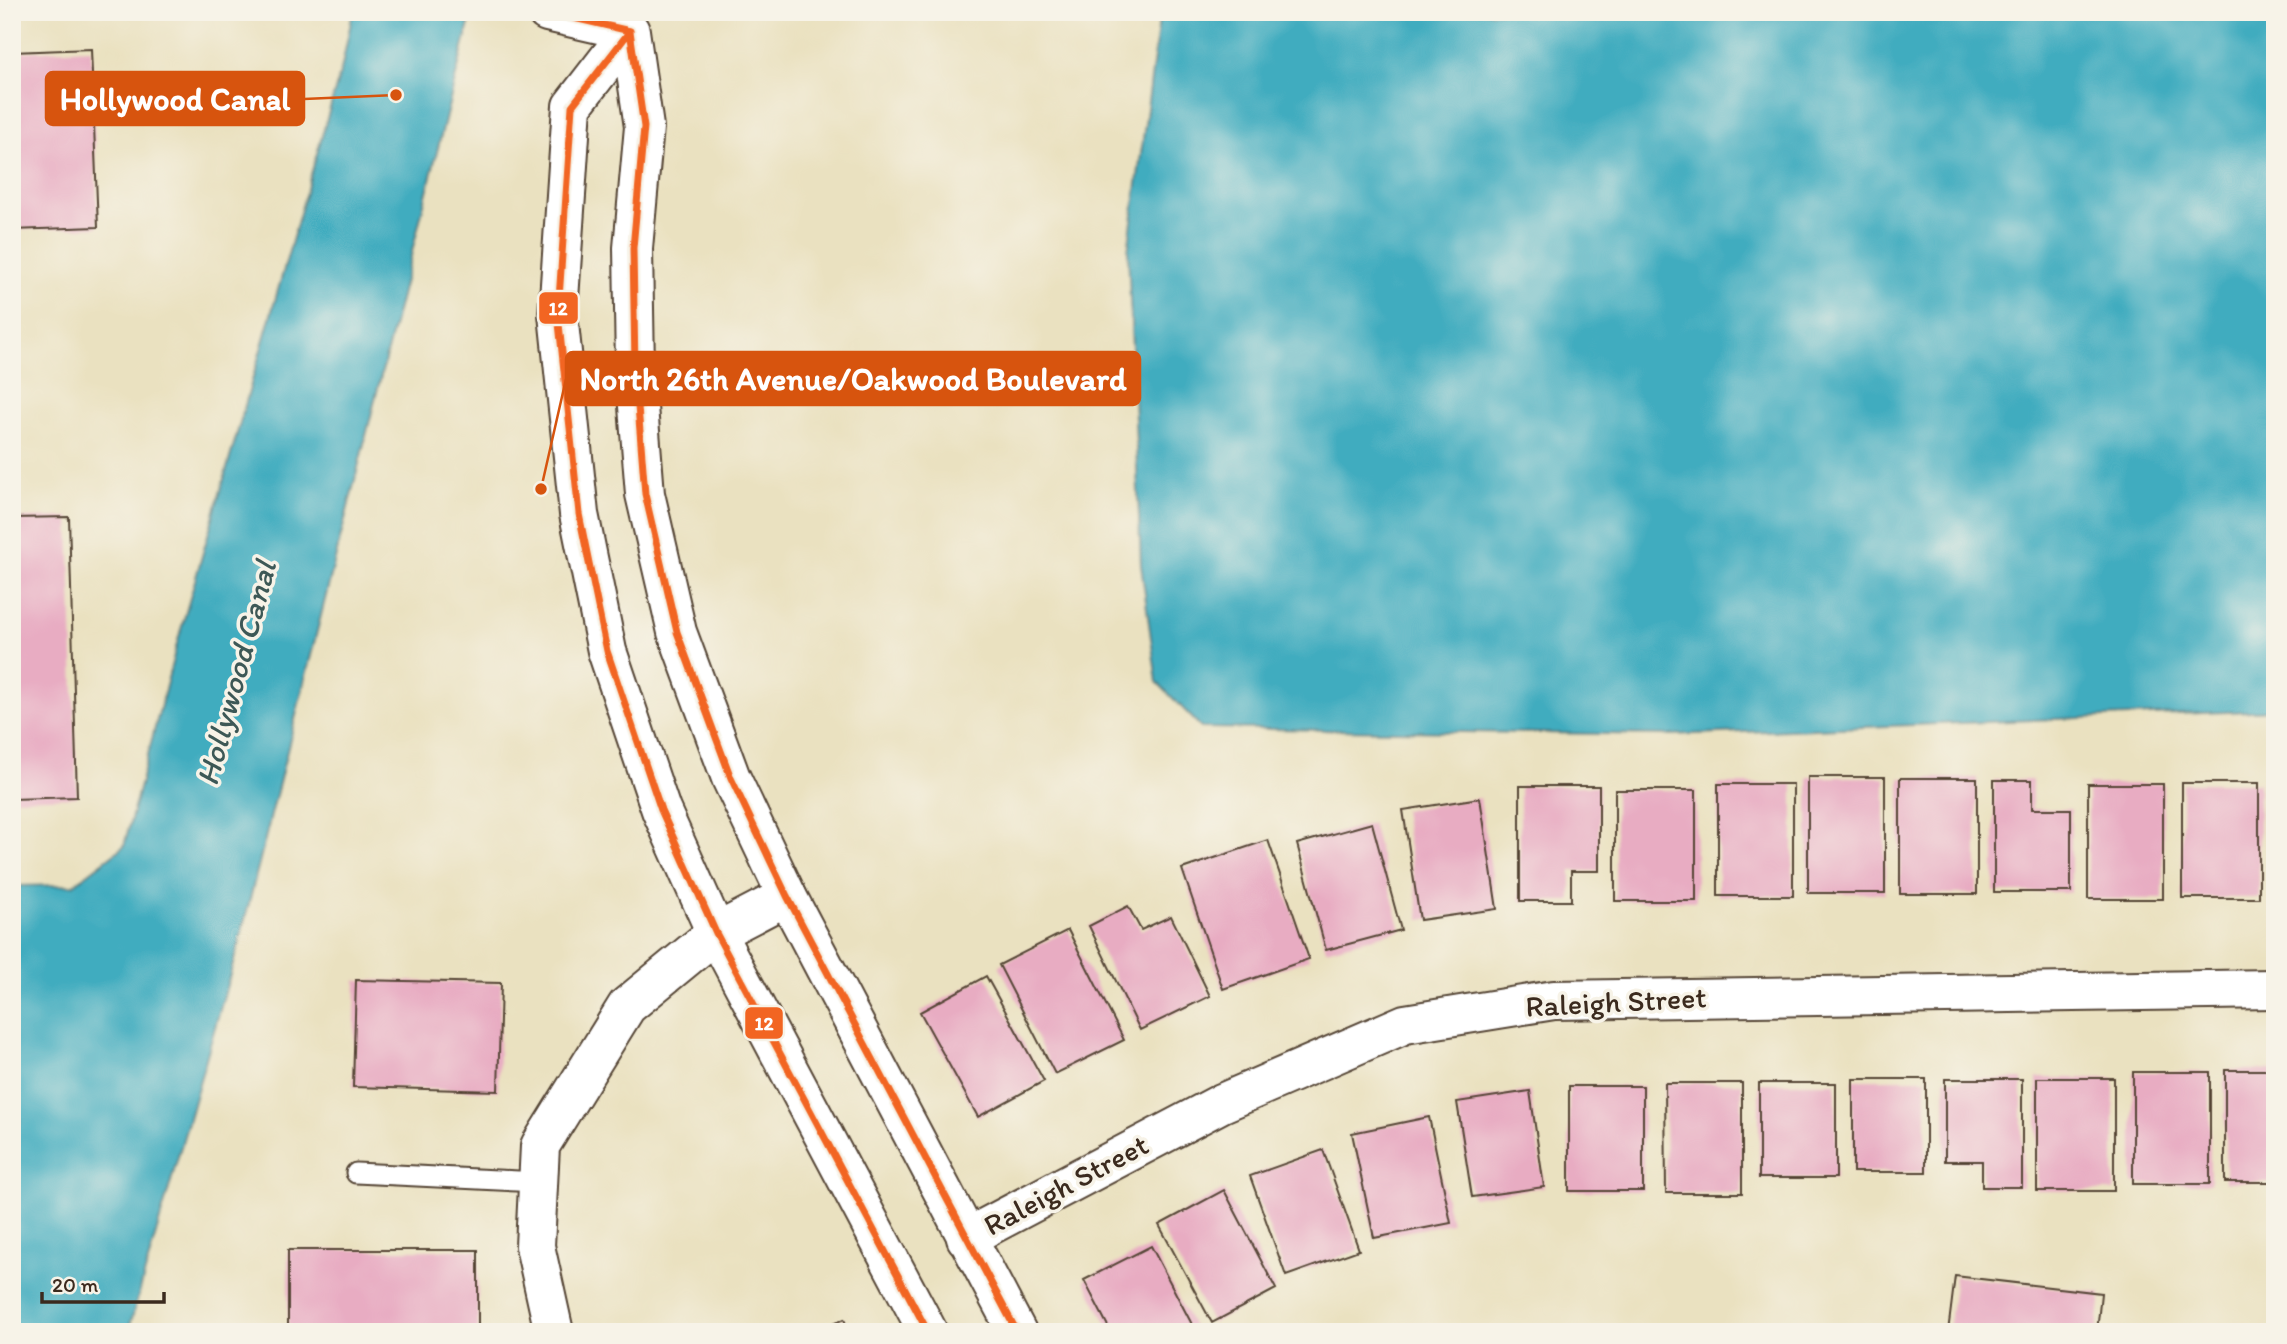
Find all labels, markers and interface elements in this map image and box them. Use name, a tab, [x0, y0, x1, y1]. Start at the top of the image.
callout: Hollywood Canal	[46, 72, 304, 125]
text: Hollywood Canal	[60, 80, 291, 118]
line badge: 12	[538, 291, 579, 325]
text: 12	[549, 297, 567, 320]
callout: North 26th Avenue/Oakwood Boulevard	[566, 352, 1140, 405]
text: North 26th Avenue/Oakwood Boulevard	[579, 360, 1127, 398]
water label: Hollywood Canal	[188, 555, 285, 789]
street label: Raleigh Street	[1524, 978, 1707, 1025]
line badge: 12	[744, 1006, 784, 1040]
text: 12	[755, 1012, 773, 1035]
street label: Raleigh Street	[977, 1126, 1155, 1243]
scale bar	[42, 1260, 164, 1304]
text: 20 m	[52, 1272, 99, 1297]

